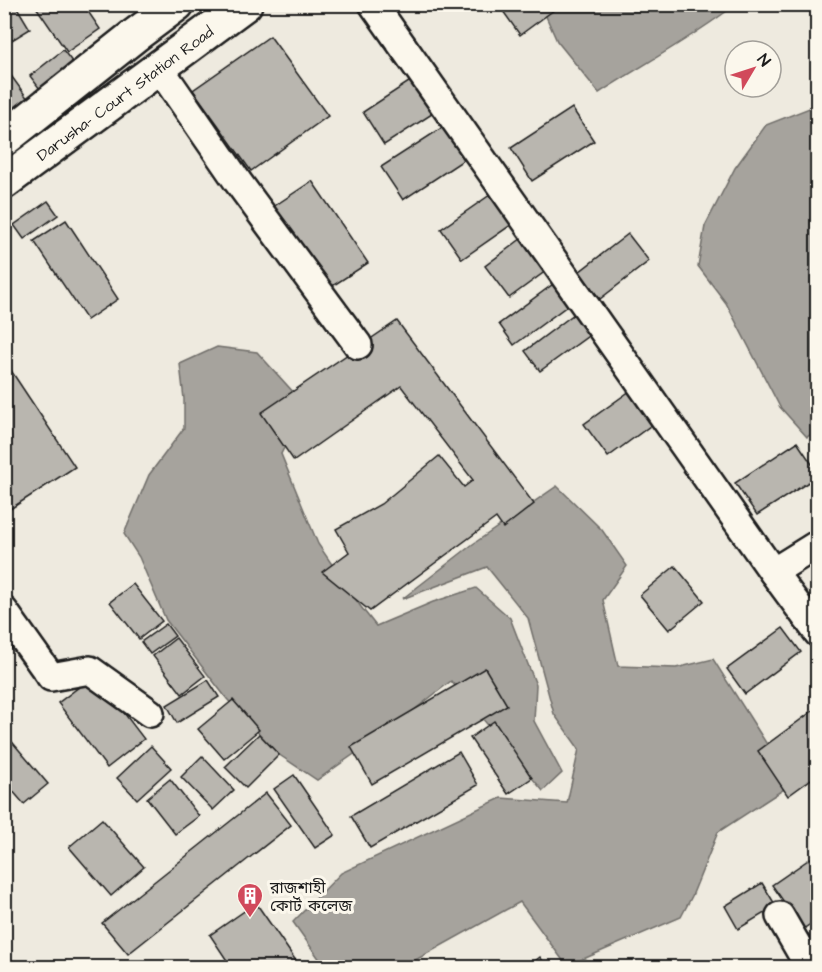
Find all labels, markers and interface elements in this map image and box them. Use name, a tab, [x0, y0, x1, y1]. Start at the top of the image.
street label: Darusha- Court Station Road	[32, 21, 218, 166]
north arrow	[723, 39, 783, 99]
text: N	[752, 49, 776, 71]
place label: রাজশাহী কোর্ট কলেজ	[269, 877, 352, 917]
building icon: রাজশাহী কোর্ট কলেজ	[235, 881, 265, 919]

